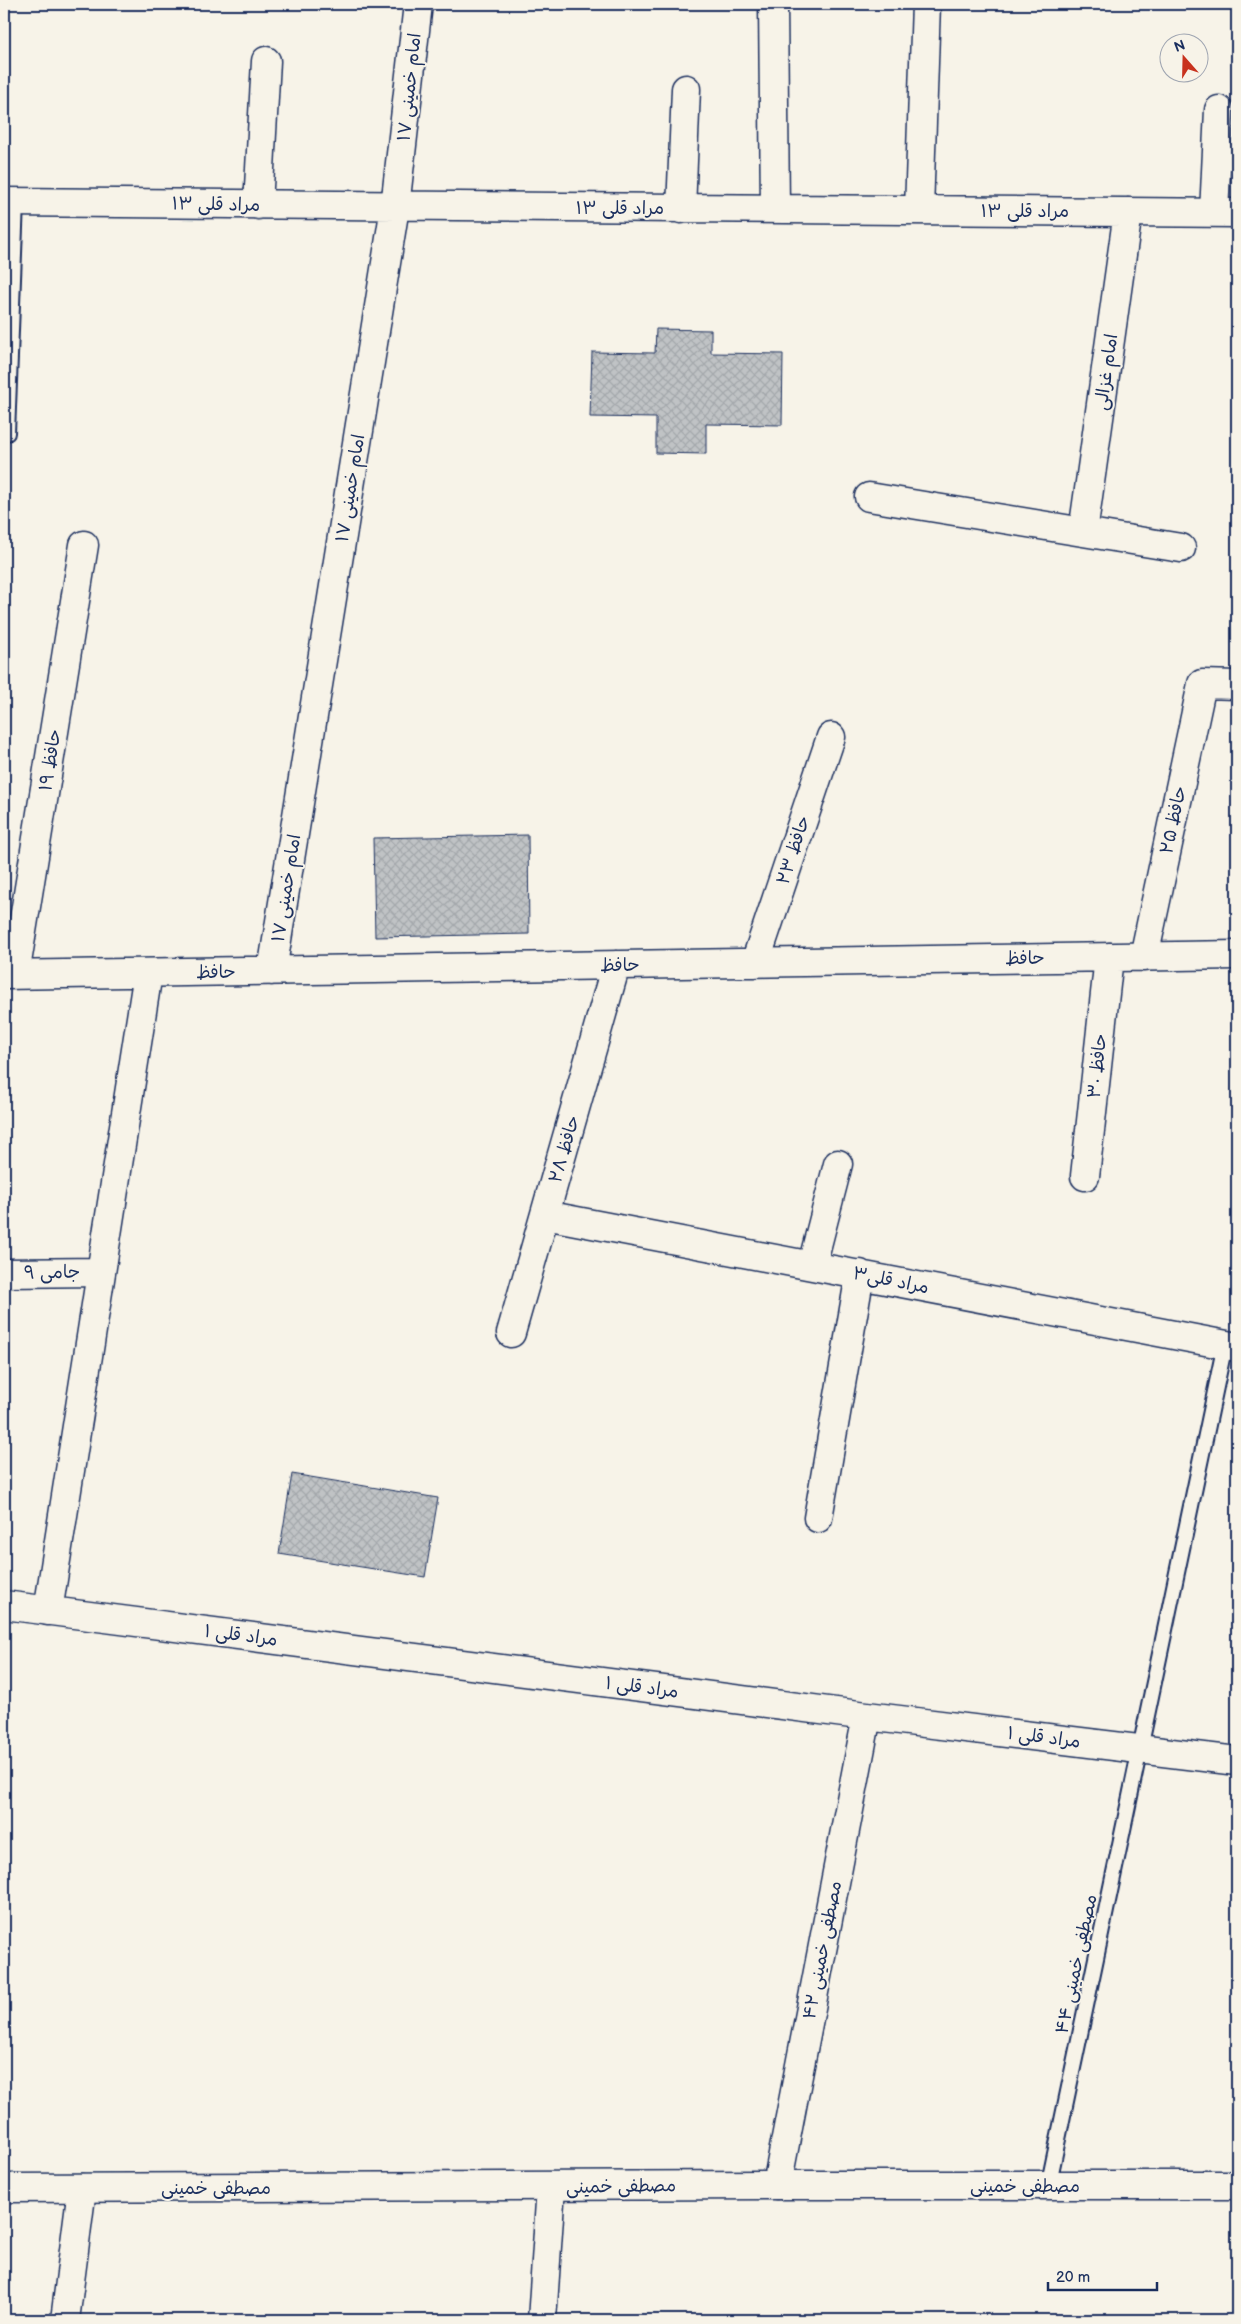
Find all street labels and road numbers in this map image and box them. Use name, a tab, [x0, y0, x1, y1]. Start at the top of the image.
street label: امام خمینی ۱۷	[393, 32, 429, 143]
street label: مراد قلی ۱۳	[172, 193, 260, 216]
street label: مراد قلی ۱۳	[576, 198, 664, 219]
street label: مراد قلی ۱۳	[981, 201, 1069, 222]
street label: امام غزالی	[1091, 332, 1125, 412]
street label: امام خمینی ۱۷	[332, 433, 372, 544]
street label: حافظ ۱۹	[35, 728, 66, 792]
street label: حافظ ۲۵	[1156, 784, 1191, 856]
street label: حافظ ۲۳	[772, 813, 814, 887]
street label: امام خمینی ۱۷	[268, 833, 308, 944]
street label: حافظ	[1005, 948, 1045, 969]
street label: حافظ	[600, 955, 640, 976]
street label: حافظ	[196, 962, 236, 983]
street label: حافظ ۳۰	[1084, 1033, 1111, 1099]
street label: حافظ ۲۸	[545, 1113, 584, 1185]
street label: جامی ۹	[24, 1262, 80, 1283]
street label: مراد قلی۳	[851, 1263, 931, 1298]
street label: مراد قلی ۱	[203, 1621, 279, 1650]
street label: مراد قلی ۱	[604, 1673, 680, 1702]
street label: مراد قلی ۱	[1006, 1723, 1082, 1752]
street label: مصطفی خمینی ۴۲	[799, 1879, 846, 2021]
street label: مصطفی خمینی ۴۴	[1051, 1892, 1102, 2036]
street label: مصطفی خمینی	[566, 2175, 676, 2198]
street label: مصطفی خمینی	[970, 2176, 1080, 2197]
street label: مصطفی خمینی	[161, 2178, 271, 2199]

